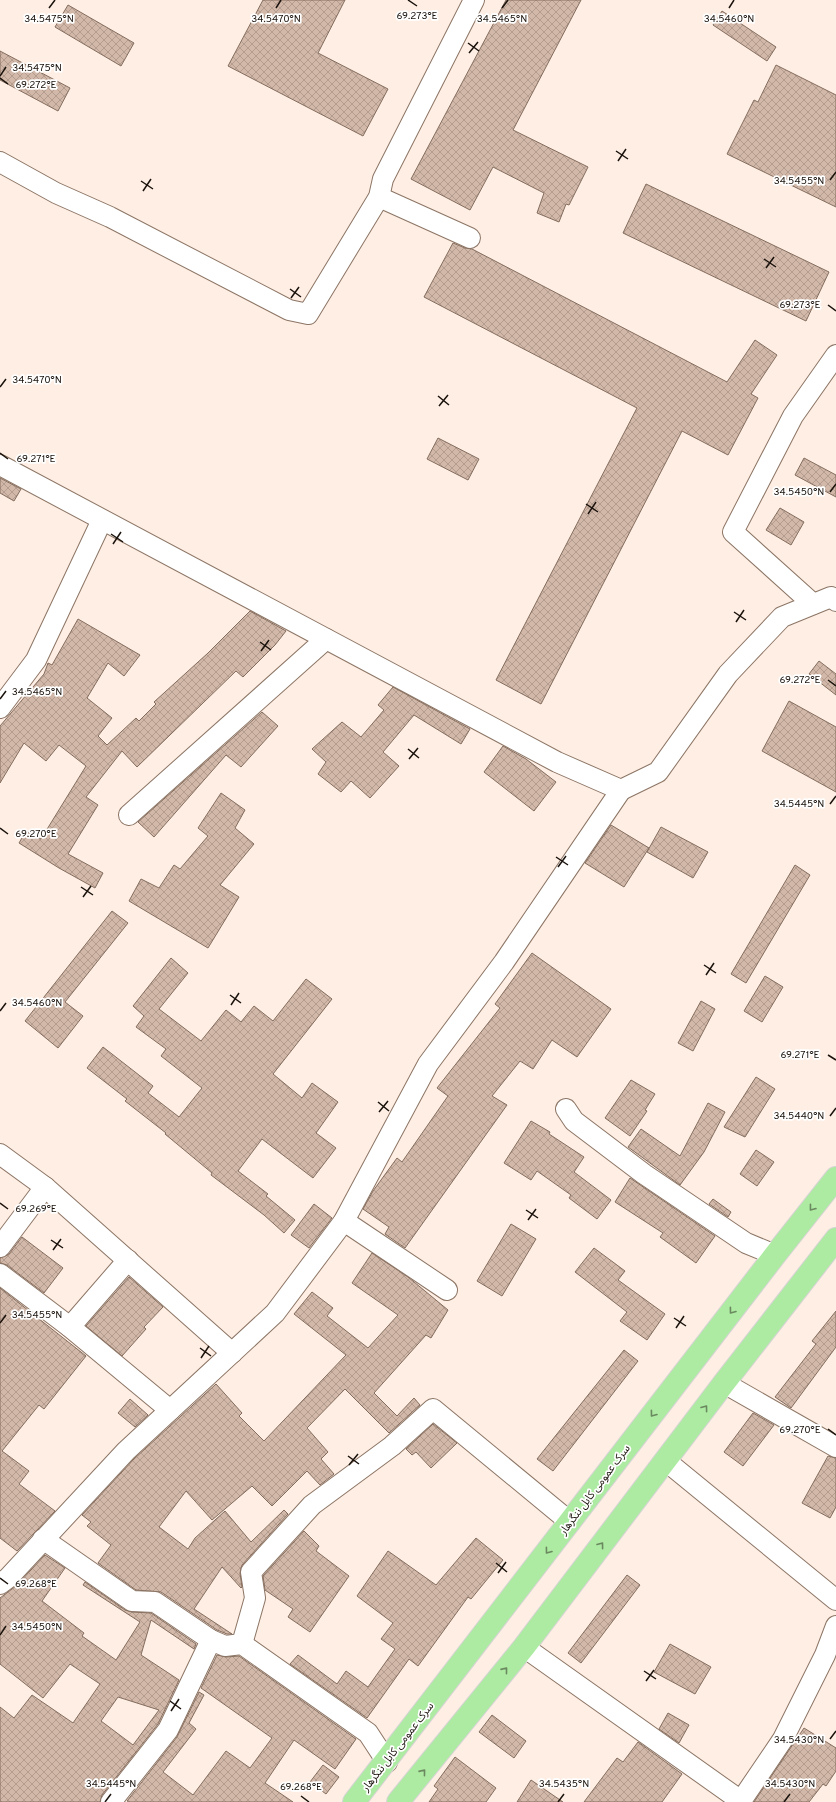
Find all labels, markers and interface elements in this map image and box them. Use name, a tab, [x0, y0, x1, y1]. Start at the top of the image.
text: 69.273°E	[396, 10, 438, 23]
text: 34.5475°N	[24, 13, 74, 26]
text: 34.5470°N	[251, 13, 301, 26]
text: 34.5465°N	[477, 13, 527, 26]
text: 34.5460°N	[704, 13, 754, 26]
text: 34.5475°N	[12, 62, 62, 75]
text: 69.272°E	[15, 79, 57, 92]
text: 34.5455°N	[774, 175, 824, 188]
text: 69.273°E	[779, 299, 821, 312]
text: 34.5470°N	[12, 374, 62, 387]
text: 69.271°E	[16, 453, 56, 466]
text: 34.5450°N	[774, 486, 824, 499]
text: 69.272°E	[779, 674, 821, 687]
text: 34.5465°N	[12, 686, 62, 699]
text: 34.5445°N	[774, 798, 824, 811]
text: 69.270°E	[15, 828, 57, 841]
text: 34.5460°N	[12, 997, 62, 1010]
text: 69.271°E	[780, 1049, 820, 1062]
text: 34.5440°N	[774, 1110, 824, 1123]
text: 69.269°E	[15, 1203, 57, 1216]
one-way arrow	[809, 1204, 816, 1211]
one-way arrow	[730, 1306, 737, 1313]
text: 34.5455°N	[12, 1309, 62, 1322]
one-way arrow	[700, 1406, 707, 1413]
one-way arrow	[650, 1410, 658, 1417]
text: 69.270°E	[779, 1424, 821, 1437]
street label: سرک عمومی کابل ننگرهار	[556, 1442, 634, 1539]
one-way arrow	[596, 1543, 603, 1550]
one-way arrow	[546, 1546, 553, 1553]
text: 69.268°E	[15, 1578, 57, 1591]
text: 34.5450°N	[12, 1621, 62, 1634]
one-way arrow	[500, 1668, 507, 1675]
street label: سرک عمومی کابل ننگرهار	[358, 1699, 437, 1795]
text: 34.5430°N	[774, 1734, 824, 1747]
one-way arrow	[418, 1769, 425, 1776]
text: 34.5445°N	[86, 1778, 136, 1791]
text: 34.5435°N	[539, 1778, 589, 1791]
text: 34.5430°N	[765, 1778, 815, 1791]
text: 69.268°E	[280, 1781, 322, 1794]

